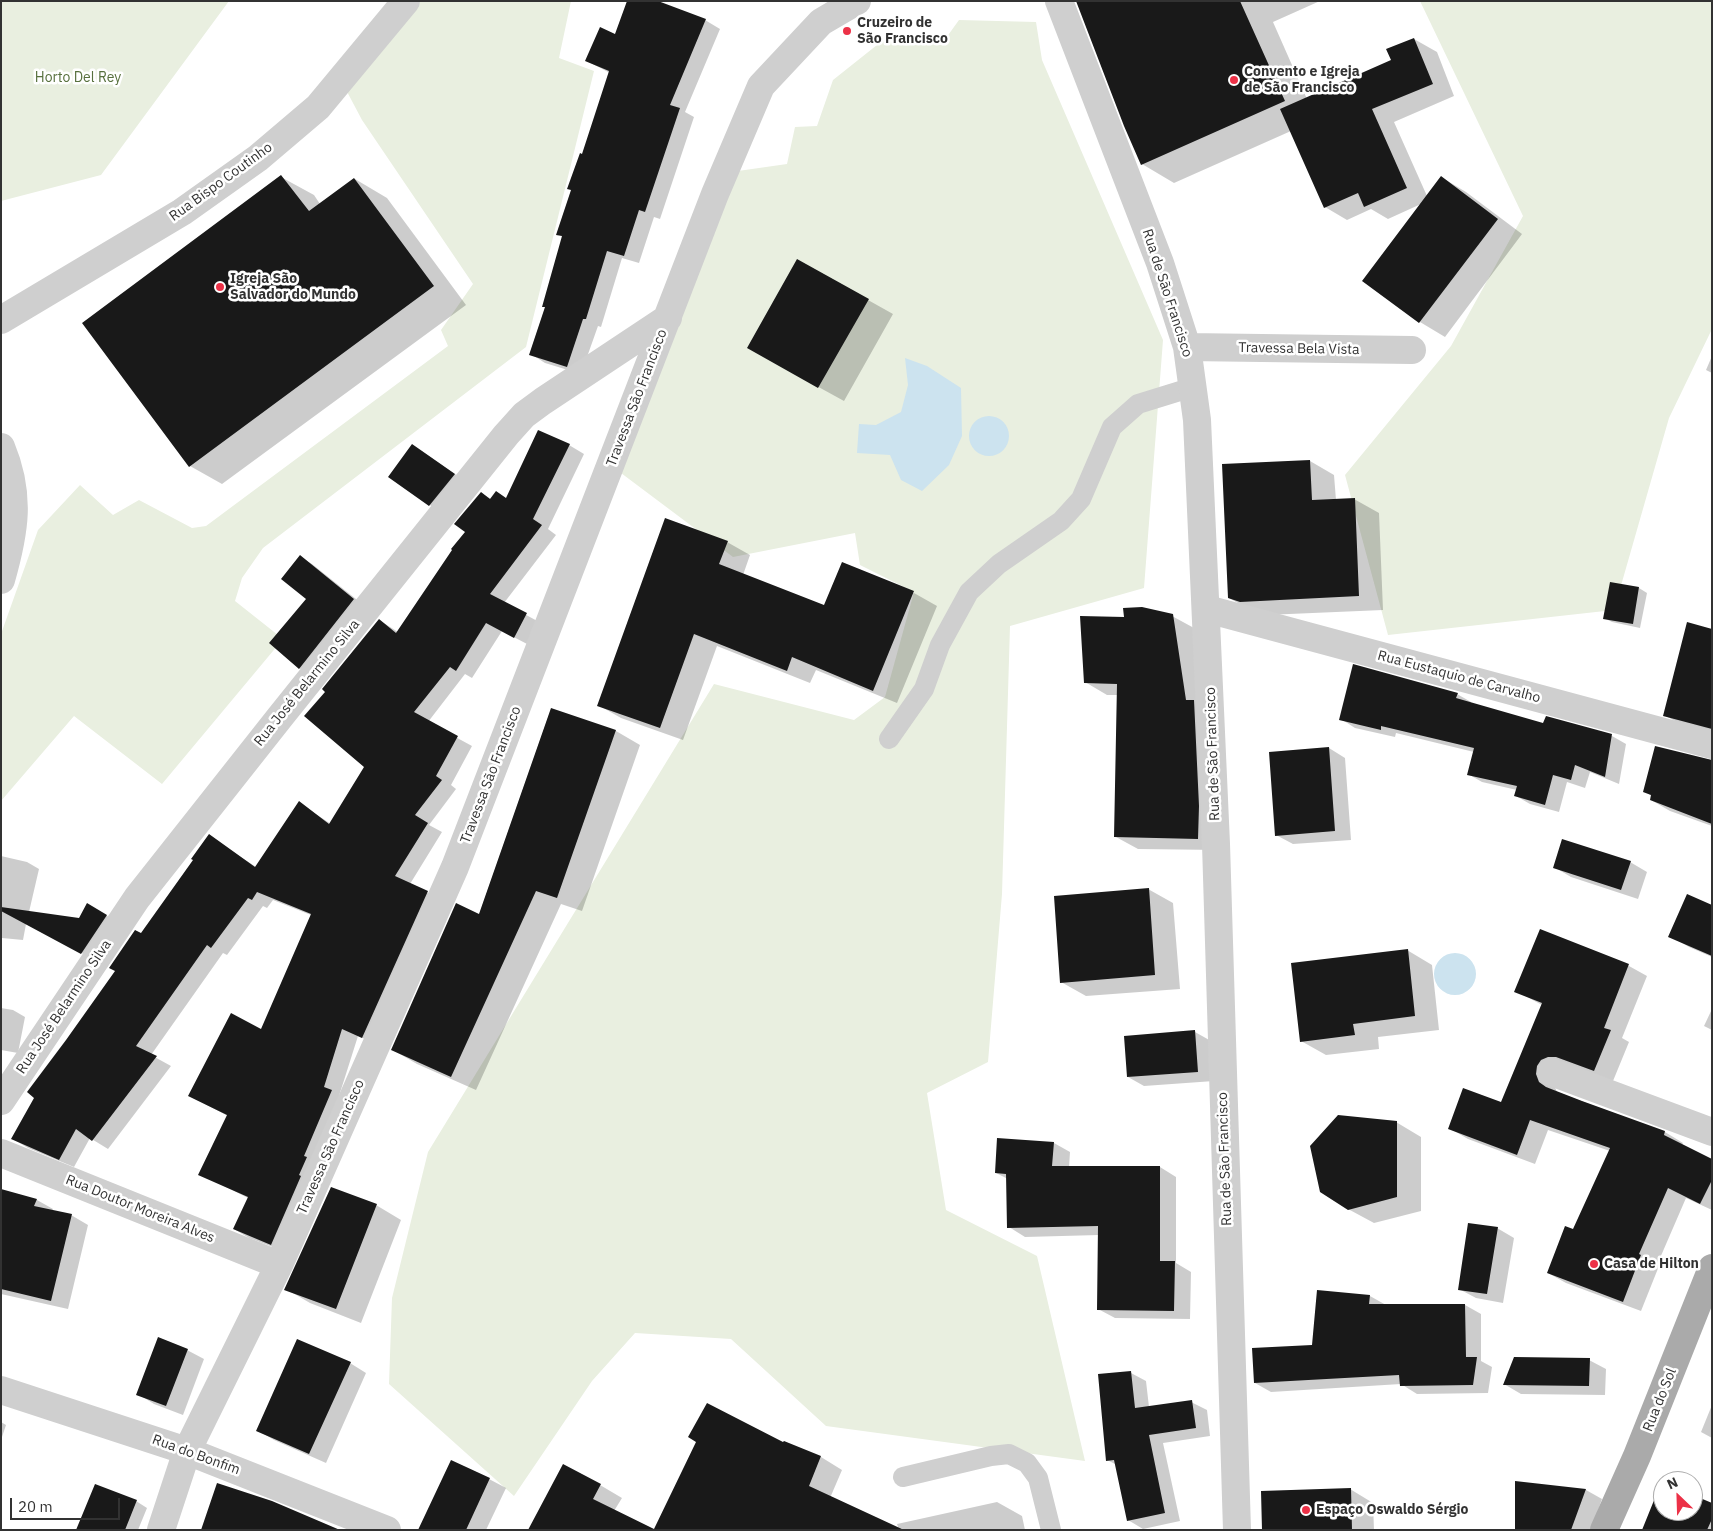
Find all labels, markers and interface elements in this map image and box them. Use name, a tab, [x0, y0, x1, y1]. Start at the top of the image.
place label: Cruzeiro de São Francisco	[857, 15, 948, 48]
marker: Cruzeiro de São Francisco	[841, 25, 853, 37]
place label: Convento e Igreja de São Francisco	[1244, 64, 1360, 96]
park label: Horto Del Rey	[35, 70, 121, 86]
marker: Convento e Igreja de São Francisco	[1228, 74, 1240, 86]
street label: Rua Bispo Coutinho	[166, 139, 276, 225]
street label: Rua de São Francisco	[1138, 227, 1196, 359]
place label: Igreja São Salvador do Mundo	[230, 271, 356, 304]
marker: Igreja São Salvador do Mundo	[214, 281, 226, 293]
street label: Travessa São Francisco	[603, 327, 671, 469]
street label: Travessa Bela Vista	[1238, 340, 1360, 358]
street label: Rua José Belarmino Silva	[251, 616, 363, 750]
street label: Rua Eustaquio de Carvalho	[1376, 647, 1542, 707]
street label: Rua de São Francisco	[1202, 687, 1224, 821]
street label: Travessa São Francisco	[457, 704, 525, 846]
street label: Rua José Belarmino Silva	[13, 937, 115, 1077]
street label: Travessa São Francisco	[294, 1077, 368, 1217]
street label: Rua de São Francisco	[1214, 1092, 1236, 1226]
street label: Rua Doutor Moreira Alves	[63, 1171, 217, 1247]
place label: Casa de Hilton	[1604, 1256, 1699, 1272]
marker: Casa de Hilton	[1588, 1258, 1600, 1270]
street label: Rua do Sol	[1640, 1366, 1680, 1434]
street label: Rua do Bonfim	[150, 1431, 242, 1479]
north arrow	[1653, 1471, 1703, 1521]
text: N	[1664, 1473, 1681, 1493]
scale bar	[12, 1488, 122, 1520]
text: 20 m	[18, 1497, 53, 1516]
place label: Espaço Oswaldo Sérgio	[1316, 1502, 1469, 1518]
marker: Espaço Oswaldo Sérgio	[1300, 1504, 1312, 1516]

